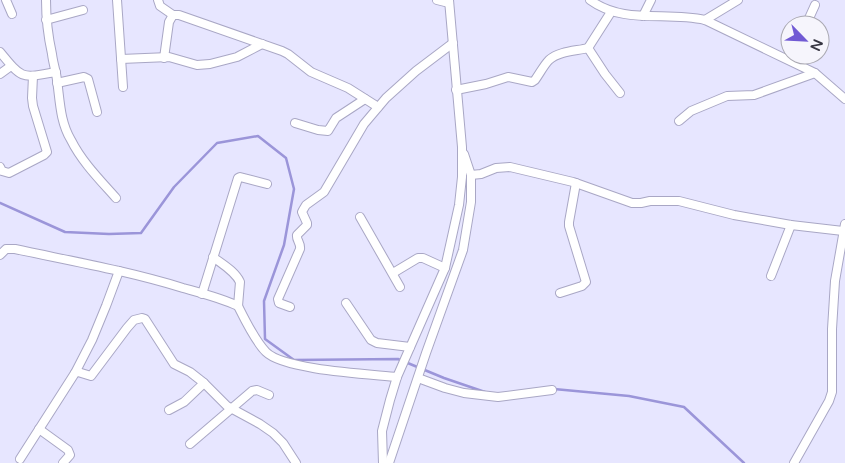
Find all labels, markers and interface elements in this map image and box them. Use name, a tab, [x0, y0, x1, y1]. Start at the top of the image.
north arrow	[780, 15, 830, 65]
text: N	[806, 36, 826, 54]

